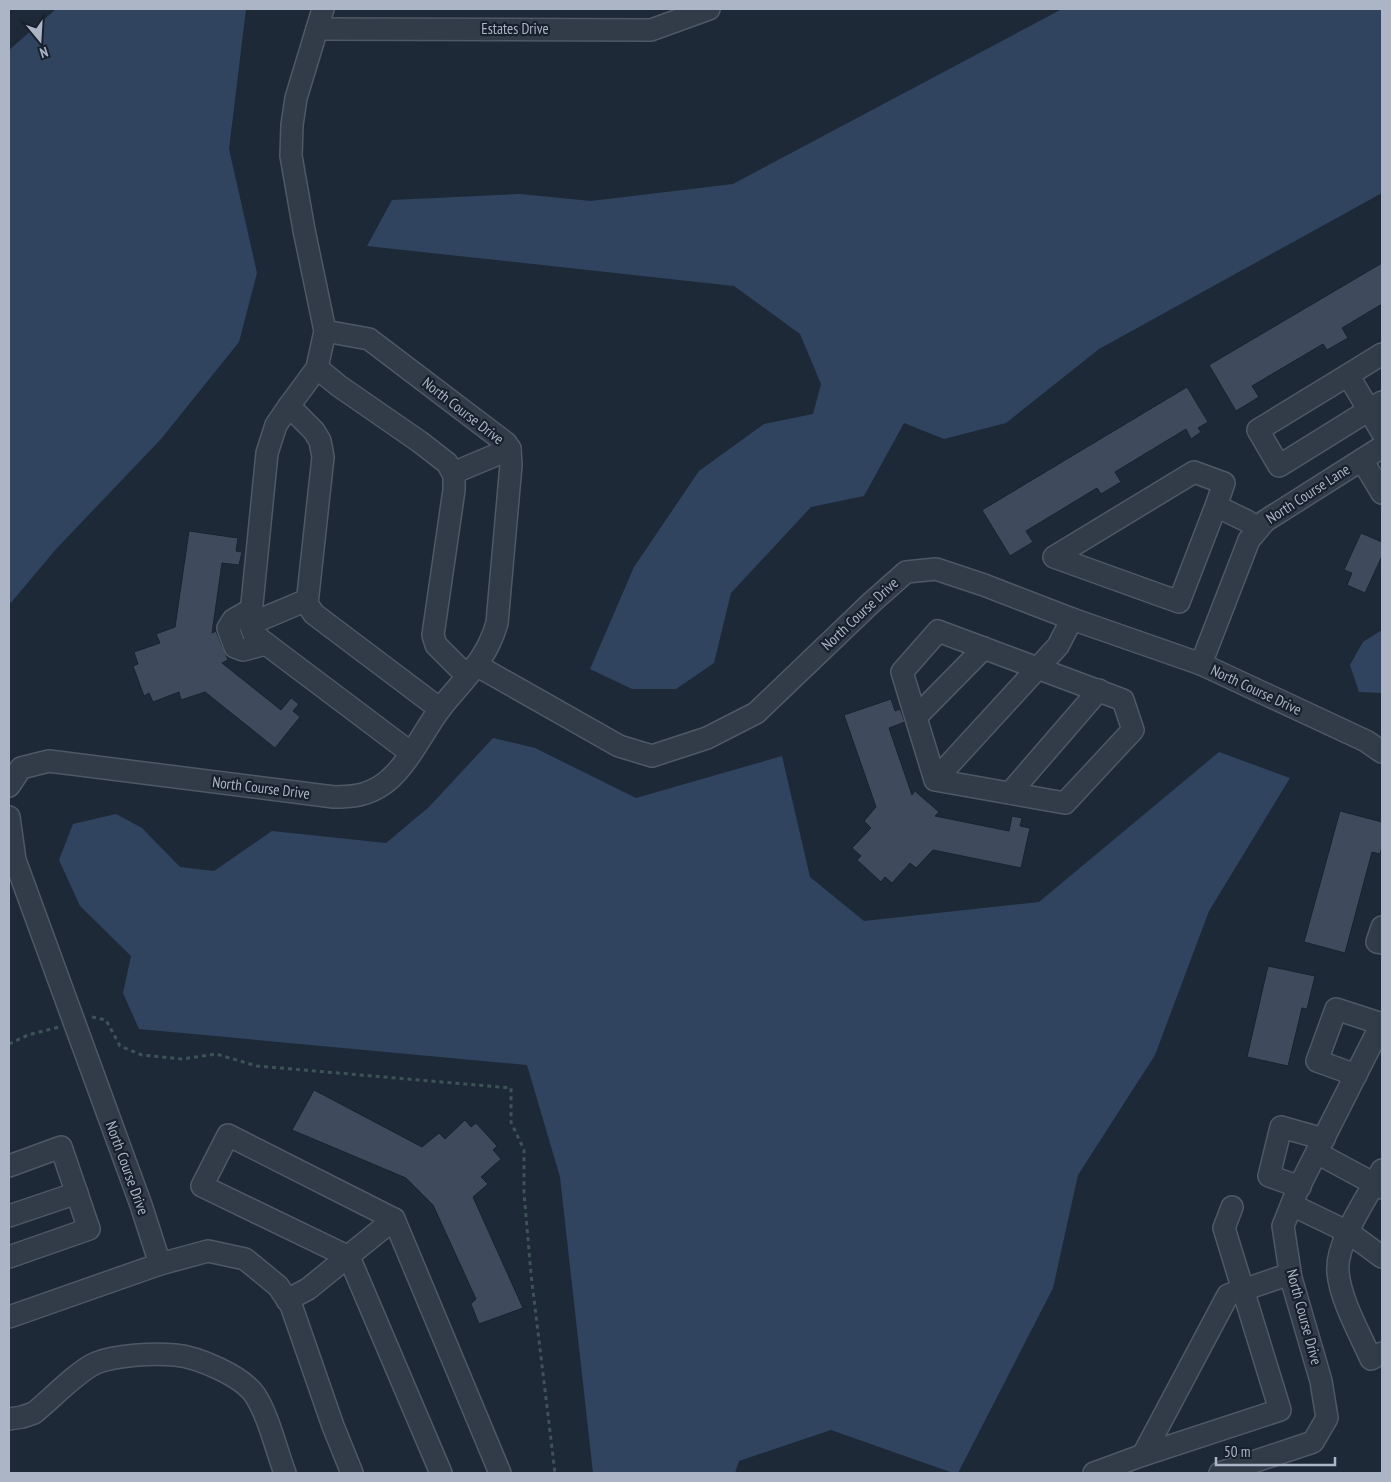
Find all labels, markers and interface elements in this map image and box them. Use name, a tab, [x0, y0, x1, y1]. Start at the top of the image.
north arrow	[15, 15, 65, 65]
street label: Estates Drive	[481, 19, 549, 38]
text: N	[38, 43, 50, 62]
street label: North Course Drive	[419, 373, 508, 448]
street label: North Course Lane	[1262, 460, 1353, 528]
street label: North Course Drive	[817, 573, 902, 654]
street label: North Course Drive	[1208, 660, 1305, 719]
street label: North Course Drive	[211, 772, 311, 803]
street label: North Course Drive	[102, 1118, 153, 1217]
street label: North Course Drive	[1283, 1267, 1326, 1367]
scale bar	[1216, 1434, 1335, 1466]
text: 50 m	[1224, 1442, 1250, 1461]

